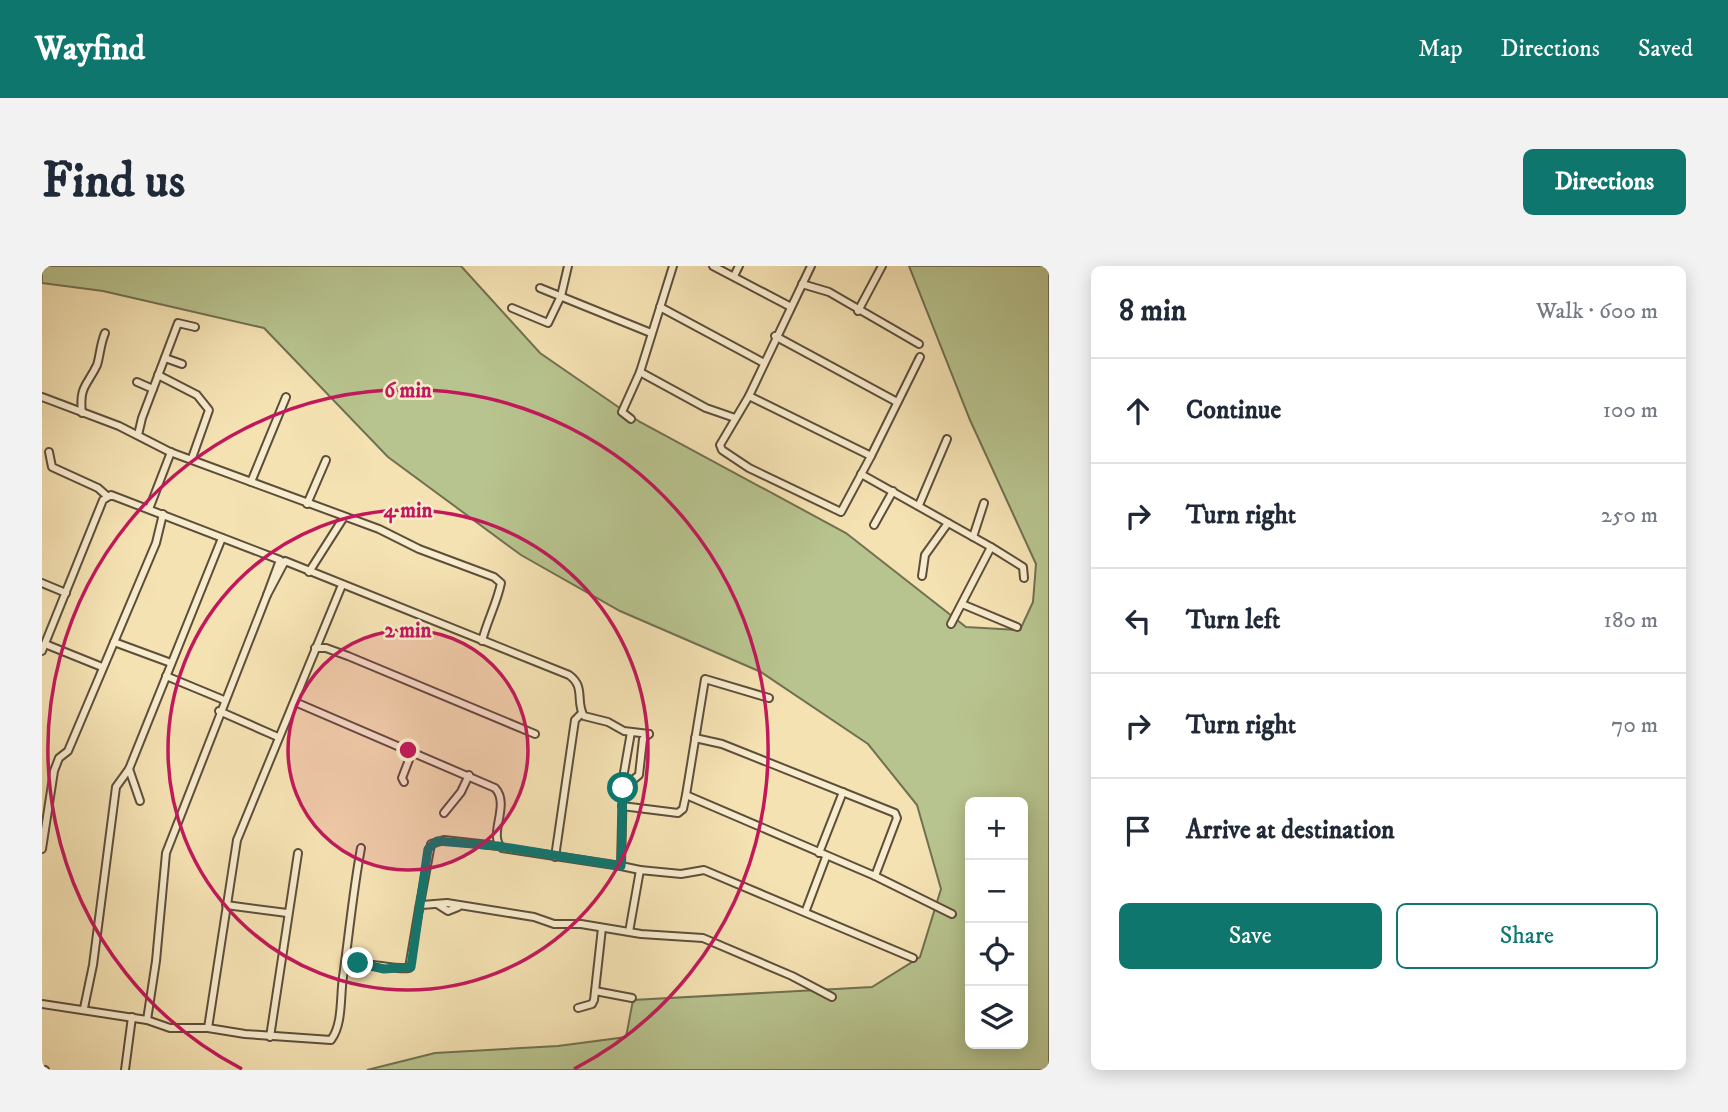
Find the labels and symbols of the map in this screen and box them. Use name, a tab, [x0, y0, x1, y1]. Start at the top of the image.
text: 6 min	[384, 378, 433, 404]
text: 4 min	[384, 498, 433, 524]
text: 2 min	[385, 618, 433, 644]
centre of rings	[396, 738, 420, 762]
route start	[607, 772, 638, 803]
route end	[342, 947, 373, 978]

